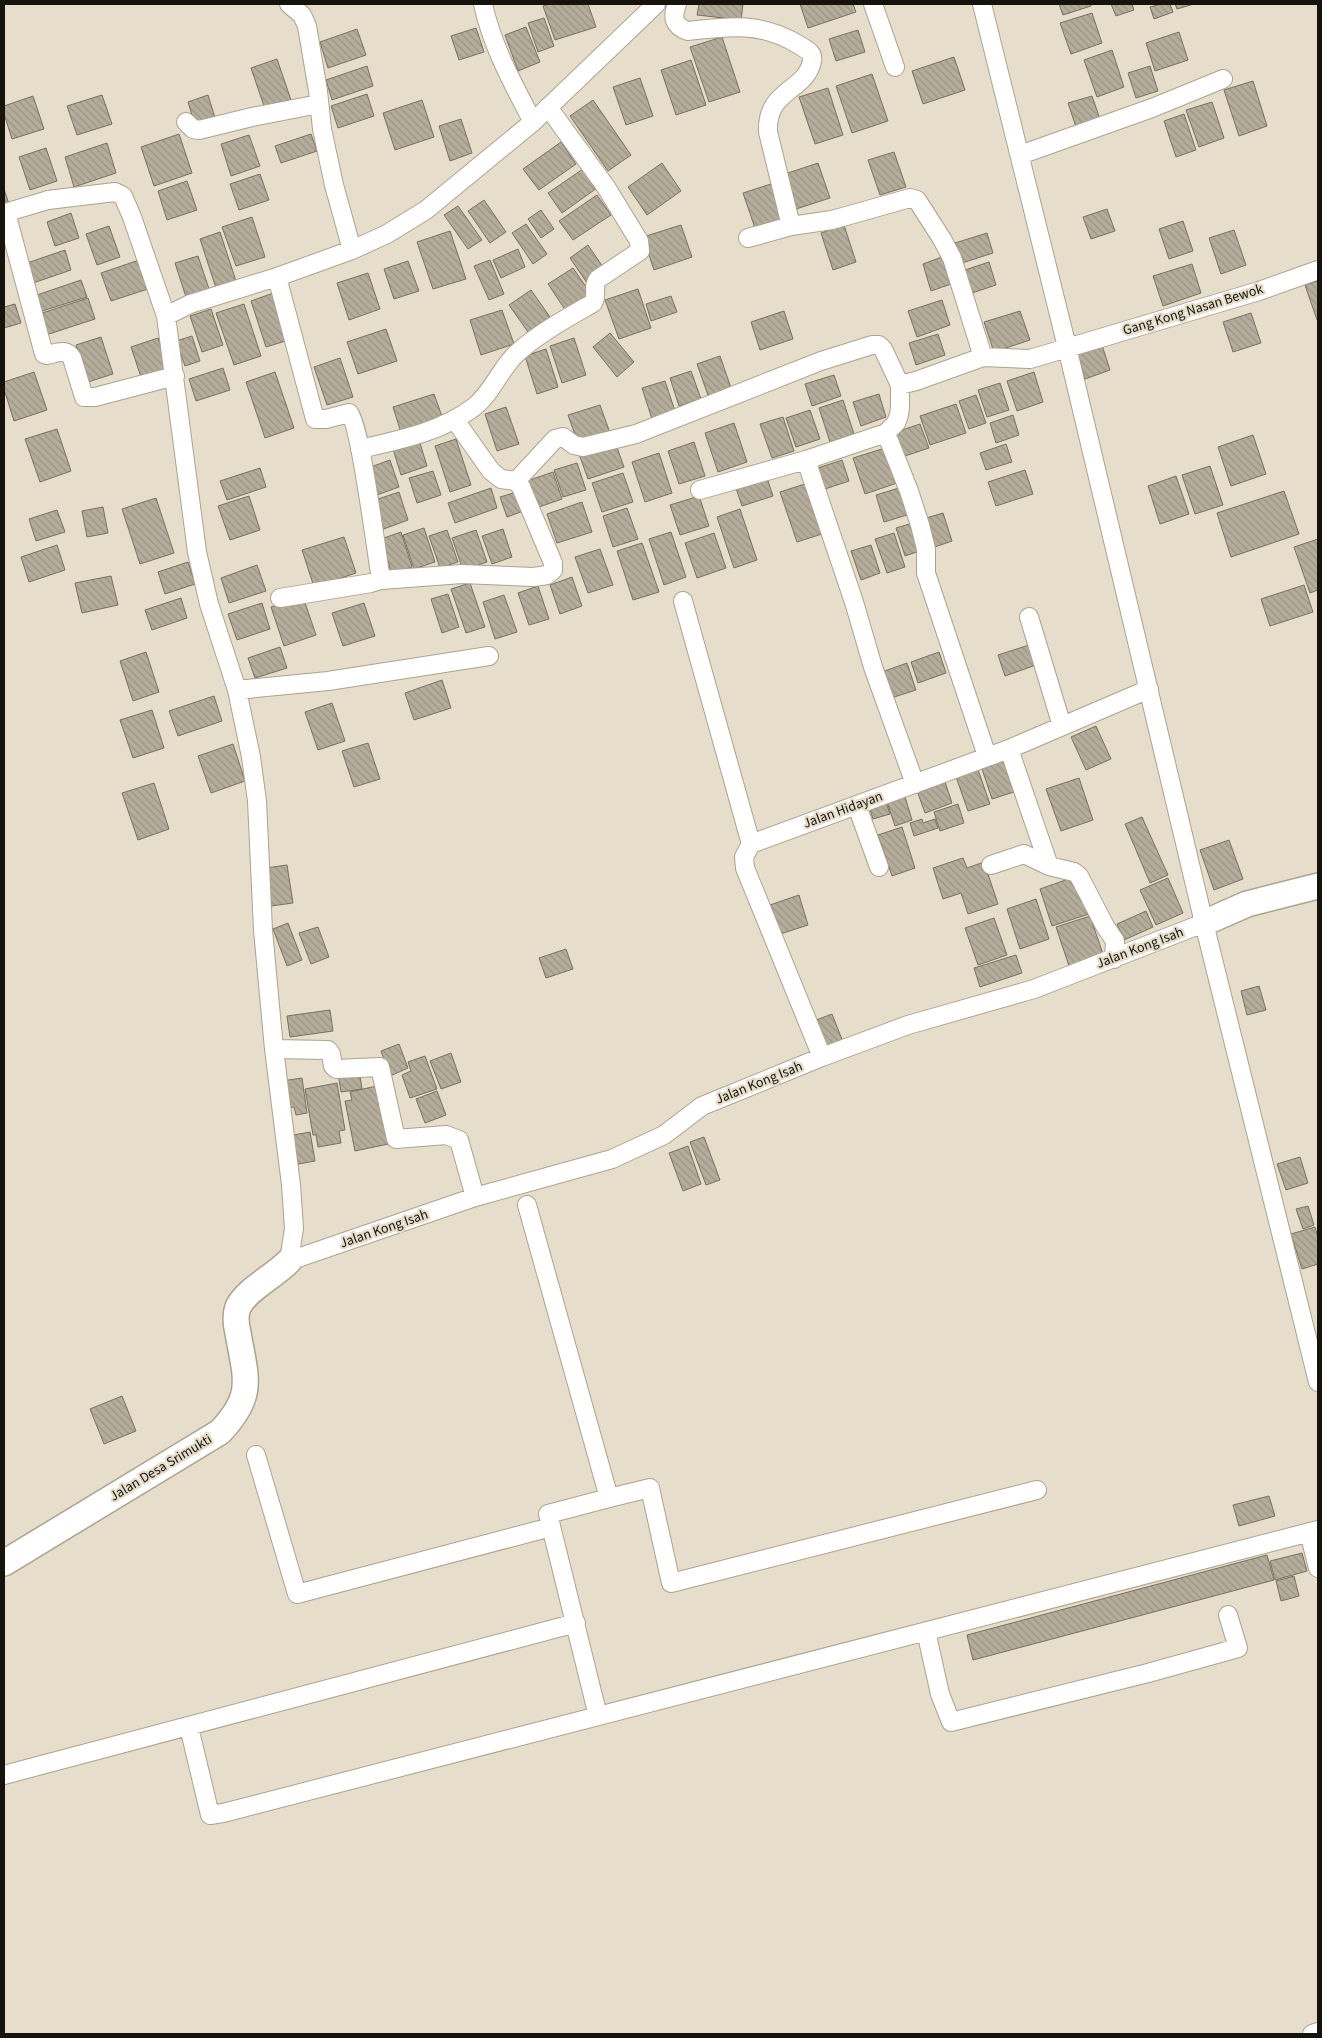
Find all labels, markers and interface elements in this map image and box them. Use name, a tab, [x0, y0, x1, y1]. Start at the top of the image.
street label: Gang Kong Nasan Bewok	[1120, 279, 1266, 341]
street label: Jalan Hidayan	[800, 786, 886, 834]
street label: Jalan Kong Isah	[1093, 922, 1187, 974]
street label: Jalan Kong Isah	[713, 1056, 805, 1110]
street label: Jalan Kong Isah	[337, 1205, 431, 1253]
street label: Jalan Desa Srimukti	[106, 1430, 216, 1506]

